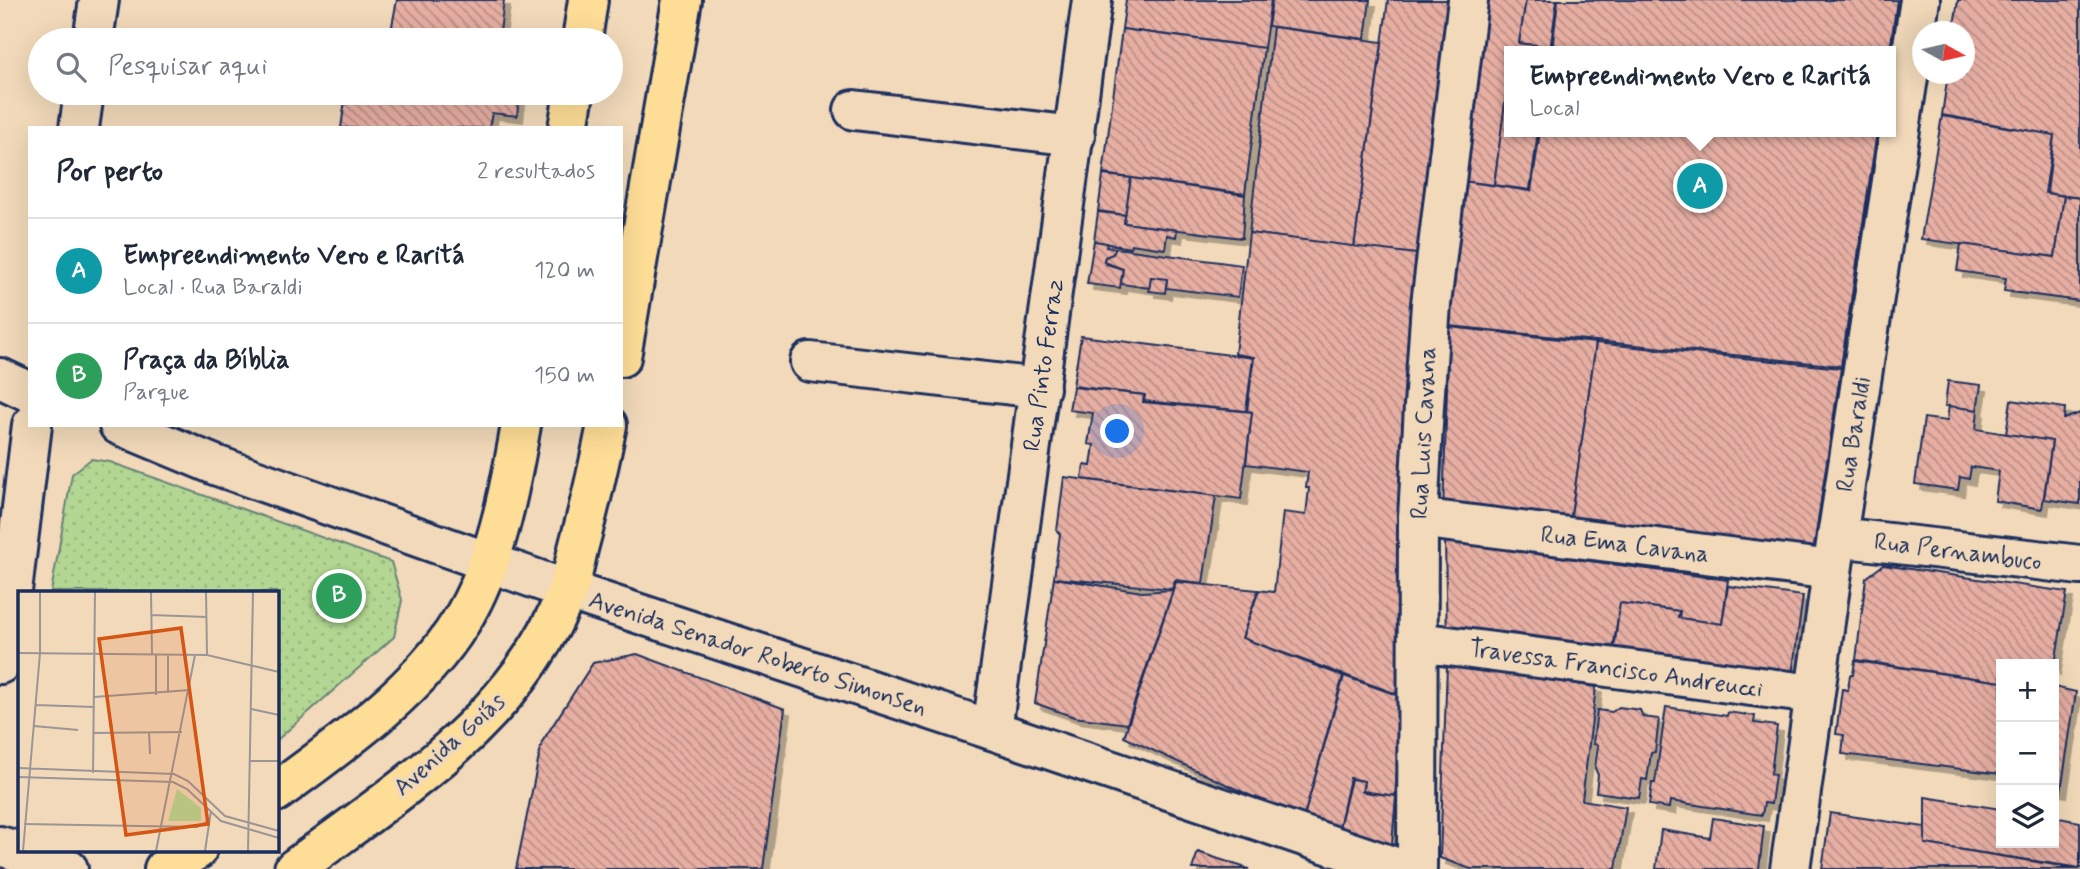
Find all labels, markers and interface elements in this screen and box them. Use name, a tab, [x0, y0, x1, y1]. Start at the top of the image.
north arrow	[1912, 21, 1975, 84]
search box	[28, 28, 623, 105]
popup	[1504, 46, 1896, 137]
icon: search	[52, 48, 90, 86]
text: Pesquisar aqui	[108, 50, 267, 84]
text: Empreendimento Vero e Raritá	[1529, 60, 1871, 94]
text: Local	[1529, 94, 1580, 124]
text: Por perto	[56, 152, 163, 191]
text: 2 resultados	[477, 157, 595, 187]
pin: A	[1677, 160, 1723, 212]
text: Empreendimento Vero e Raritá	[123, 239, 465, 273]
text: A	[71, 256, 87, 286]
text: 120 m	[534, 256, 595, 286]
text: Local · Rua Baraldi	[123, 273, 303, 303]
street label: Rua Pinto Ferraz	[1017, 277, 1072, 453]
text: Praça da Bíblia	[123, 344, 290, 378]
street label: Rua Luis Cavana	[1404, 346, 1444, 520]
text: B	[72, 361, 86, 391]
text: 150 m	[534, 361, 595, 391]
street label: Rua Baraldi	[1830, 374, 1879, 494]
text: Parque	[123, 378, 189, 408]
your location	[1100, 414, 1134, 448]
street label: Rua Ema Cavana	[1539, 520, 1711, 571]
street label: Rua Pernambuco	[1872, 527, 2043, 578]
pin: B	[316, 570, 362, 622]
street label: Avenida Senador Roberto Simonsen	[585, 585, 930, 724]
inset map	[18, 591, 278, 852]
street label: Travessa Francisco Andreucci	[1467, 634, 1765, 705]
map controls	[1996, 659, 2059, 848]
button: +	[1996, 659, 2059, 722]
street label: Avenida Goiás	[388, 686, 513, 804]
button: −	[1996, 722, 2059, 785]
button: layers	[1996, 785, 2059, 848]

